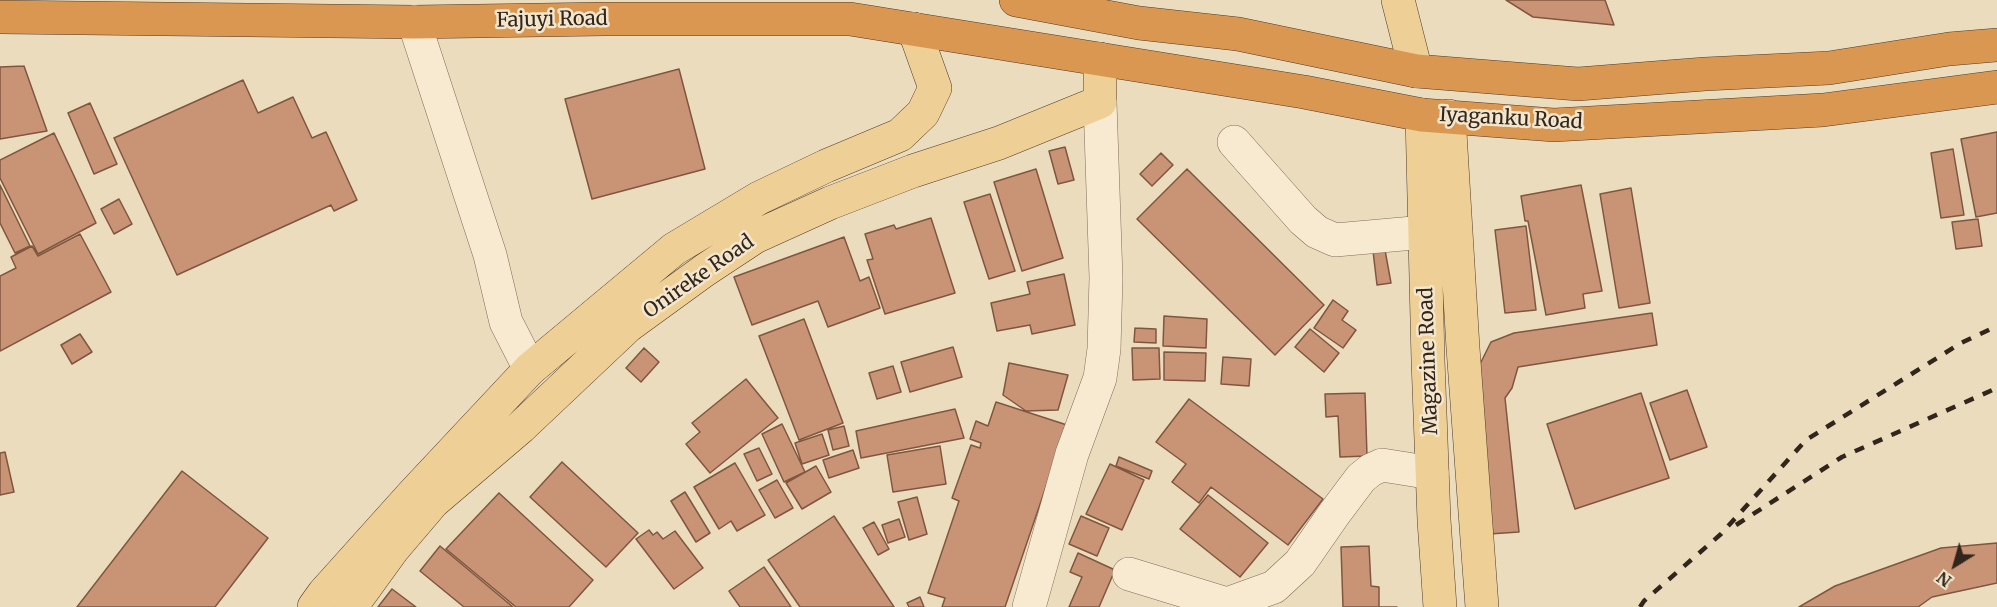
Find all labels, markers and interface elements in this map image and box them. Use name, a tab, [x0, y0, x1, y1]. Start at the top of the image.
street label: Fajuyi Road	[496, 7, 608, 33]
street label: Iyaganku Road	[1439, 103, 1583, 135]
street label: Onireke Road	[639, 230, 759, 324]
street label: Magazine Road	[1414, 287, 1444, 435]
north arrow	[1925, 535, 1985, 595]
text: N	[1933, 568, 1955, 591]

